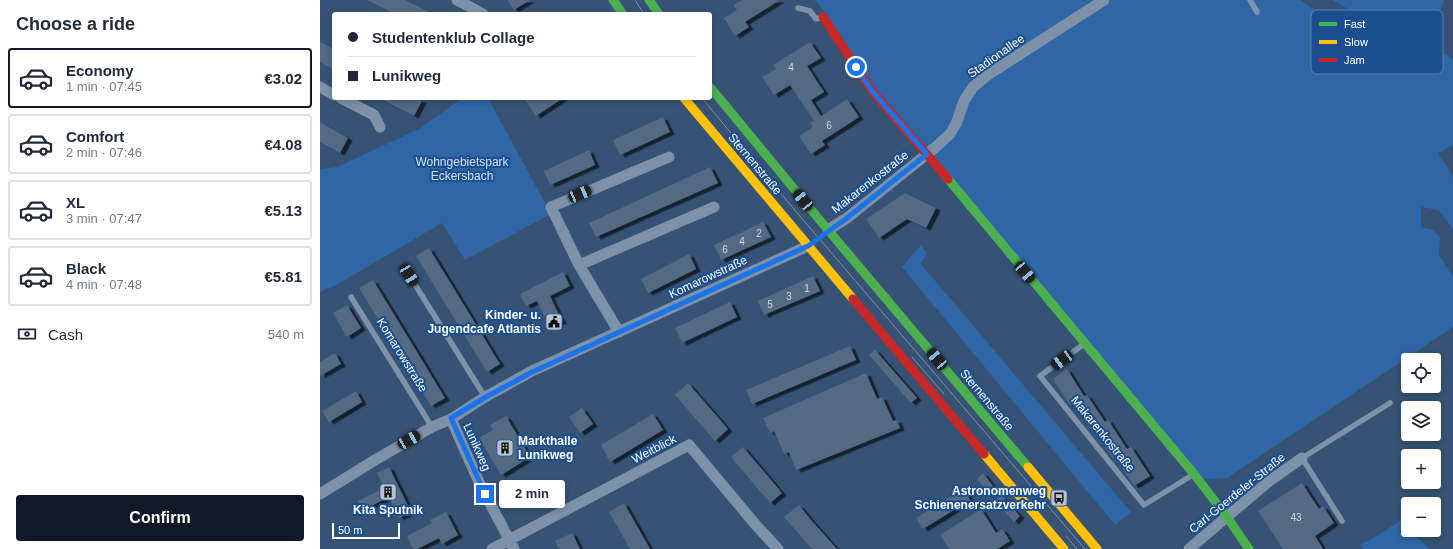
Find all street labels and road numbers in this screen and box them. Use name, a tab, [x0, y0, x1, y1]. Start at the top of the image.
street label: Stadionallee	[965, 31, 1027, 81]
street label: Sternenstraße	[725, 130, 785, 198]
street label: Makarenkostraße	[829, 148, 911, 216]
street label: Komarowstraße	[667, 253, 750, 301]
street label: Komarowstraße	[374, 315, 431, 395]
street label: Sternenstraße	[957, 366, 1017, 434]
street label: Makarenkostraße	[1068, 393, 1138, 475]
street label: Lunikweg	[460, 421, 494, 473]
street label: Weitblick	[630, 431, 679, 466]
street label: Carl-Goerdeler-Straße	[1186, 450, 1288, 536]

